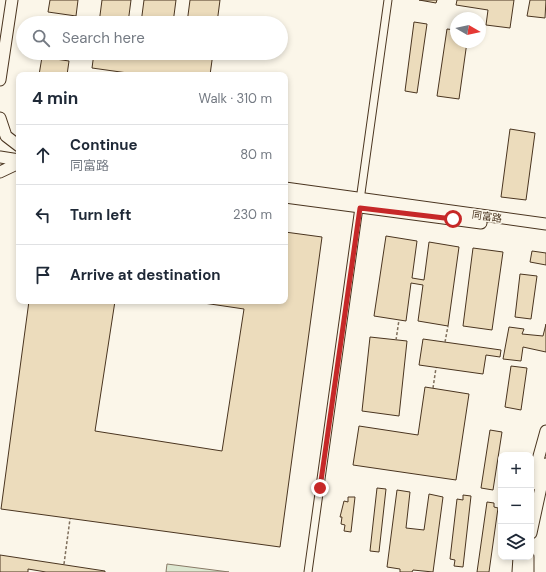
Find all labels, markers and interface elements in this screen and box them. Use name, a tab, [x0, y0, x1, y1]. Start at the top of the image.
north arrow	[450, 12, 486, 48]
search box	[16, 16, 288, 60]
icon: search	[30, 27, 52, 49]
text: Search here	[62, 28, 145, 48]
text: 4 min	[32, 87, 78, 109]
text: Walk · 310 m	[199, 90, 272, 107]
text: Continue	[70, 135, 138, 155]
icon: ahead	[32, 144, 54, 166]
text: 80 m	[240, 146, 272, 163]
text: 同富路	[70, 157, 109, 174]
icon: left	[32, 204, 54, 226]
text: Turn left	[70, 205, 131, 225]
text: 230 m	[233, 206, 272, 223]
street label: 同富路	[471, 208, 503, 225]
route start	[444, 210, 462, 228]
icon: arrive	[32, 264, 54, 286]
text: Arrive at destination	[70, 265, 221, 285]
map controls	[498, 452, 534, 560]
button: +	[498, 452, 534, 488]
route end	[311, 479, 329, 497]
button: −	[498, 488, 534, 524]
button: layers	[498, 524, 534, 560]

